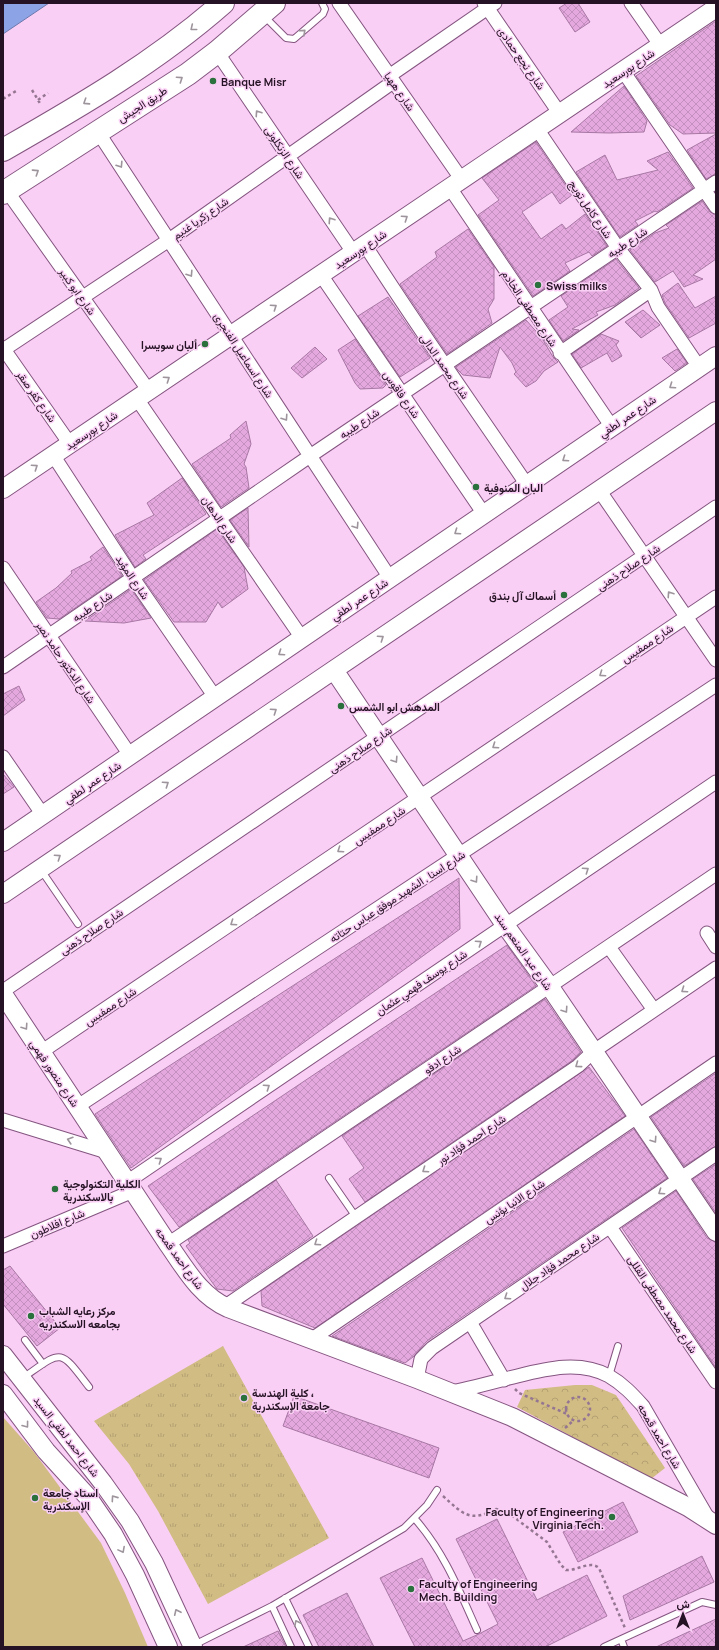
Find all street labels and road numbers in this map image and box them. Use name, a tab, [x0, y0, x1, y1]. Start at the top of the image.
street label: شارع نجع حمادى	[494, 24, 549, 93]
street label: شارع بورسعيد	[599, 45, 658, 92]
street label: شارع ههيا	[380, 69, 419, 114]
street label: طريق الجيش	[114, 82, 170, 126]
street label: شارع الزنكلونى	[261, 123, 308, 182]
street label: شارع كامل تويج	[565, 177, 616, 242]
street label: شارع زكريا غنيم	[169, 193, 232, 244]
street label: شارع طيبه	[604, 223, 651, 262]
street label: شارع بورسعيد	[331, 226, 390, 273]
street label: شارع ابو كبير	[55, 264, 100, 318]
street label: شارع مصطفى الخادم	[498, 267, 561, 350]
street label: شارع اسماعيل الفنجرى	[210, 309, 277, 401]
street label: شارع محمد الدالى	[416, 330, 473, 402]
street label: شارع كفر صقر	[12, 366, 61, 426]
street label: شارع فاقوس	[379, 367, 424, 422]
street label: شارع عمر لطفي	[595, 391, 661, 443]
street label: شارع طيبه	[336, 404, 383, 443]
street label: شارع بورسعيد	[62, 407, 121, 454]
street label: شارع الدهان	[198, 492, 241, 546]
street label: شارع صلاح ذهنى	[593, 540, 663, 595]
street label: شارع المؤيد	[112, 552, 154, 603]
street label: شارع عمر لطفي	[327, 574, 393, 626]
street label: شارع طيبه	[69, 587, 116, 626]
street label: شارع الدكتور حامد نصر	[31, 617, 99, 707]
street label: شارع ممفيس	[618, 620, 677, 667]
street label: شارع صلاح ذهنى	[325, 722, 395, 777]
street label: شارع عمر لطفي	[60, 757, 126, 809]
street label: شارع ممفيس	[350, 802, 409, 849]
street label: شارع اسنا , الشهيد موفق عباس حتاته	[326, 846, 469, 946]
street label: شارع صلاح ذهنى	[56, 904, 126, 959]
street label: شارع عبد المنعم سند	[491, 909, 557, 994]
street label: شارع يوسف فهمي عثمان	[372, 946, 471, 1021]
street label: شارع ممفيس	[81, 983, 140, 1030]
street label: شارع منصور فهمي	[24, 1036, 83, 1112]
street label: شارع ادفو	[420, 1041, 464, 1078]
street label: شارع احمد فؤاد نور	[433, 1110, 509, 1169]
street label: شارع الانبا يؤنس	[481, 1175, 548, 1228]
street label: شارع افلاطون	[27, 1205, 87, 1242]
street label: شارع احمد قمحه	[152, 1224, 208, 1293]
street label: شارع محمد فؤاد جلال	[516, 1229, 603, 1294]
street label: شارع محمد مصطفى القللى	[624, 1252, 702, 1357]
street label: شارع احمد لطفي السيد	[28, 1392, 104, 1482]
street label: شارع احمد قمحه	[634, 1401, 685, 1472]

